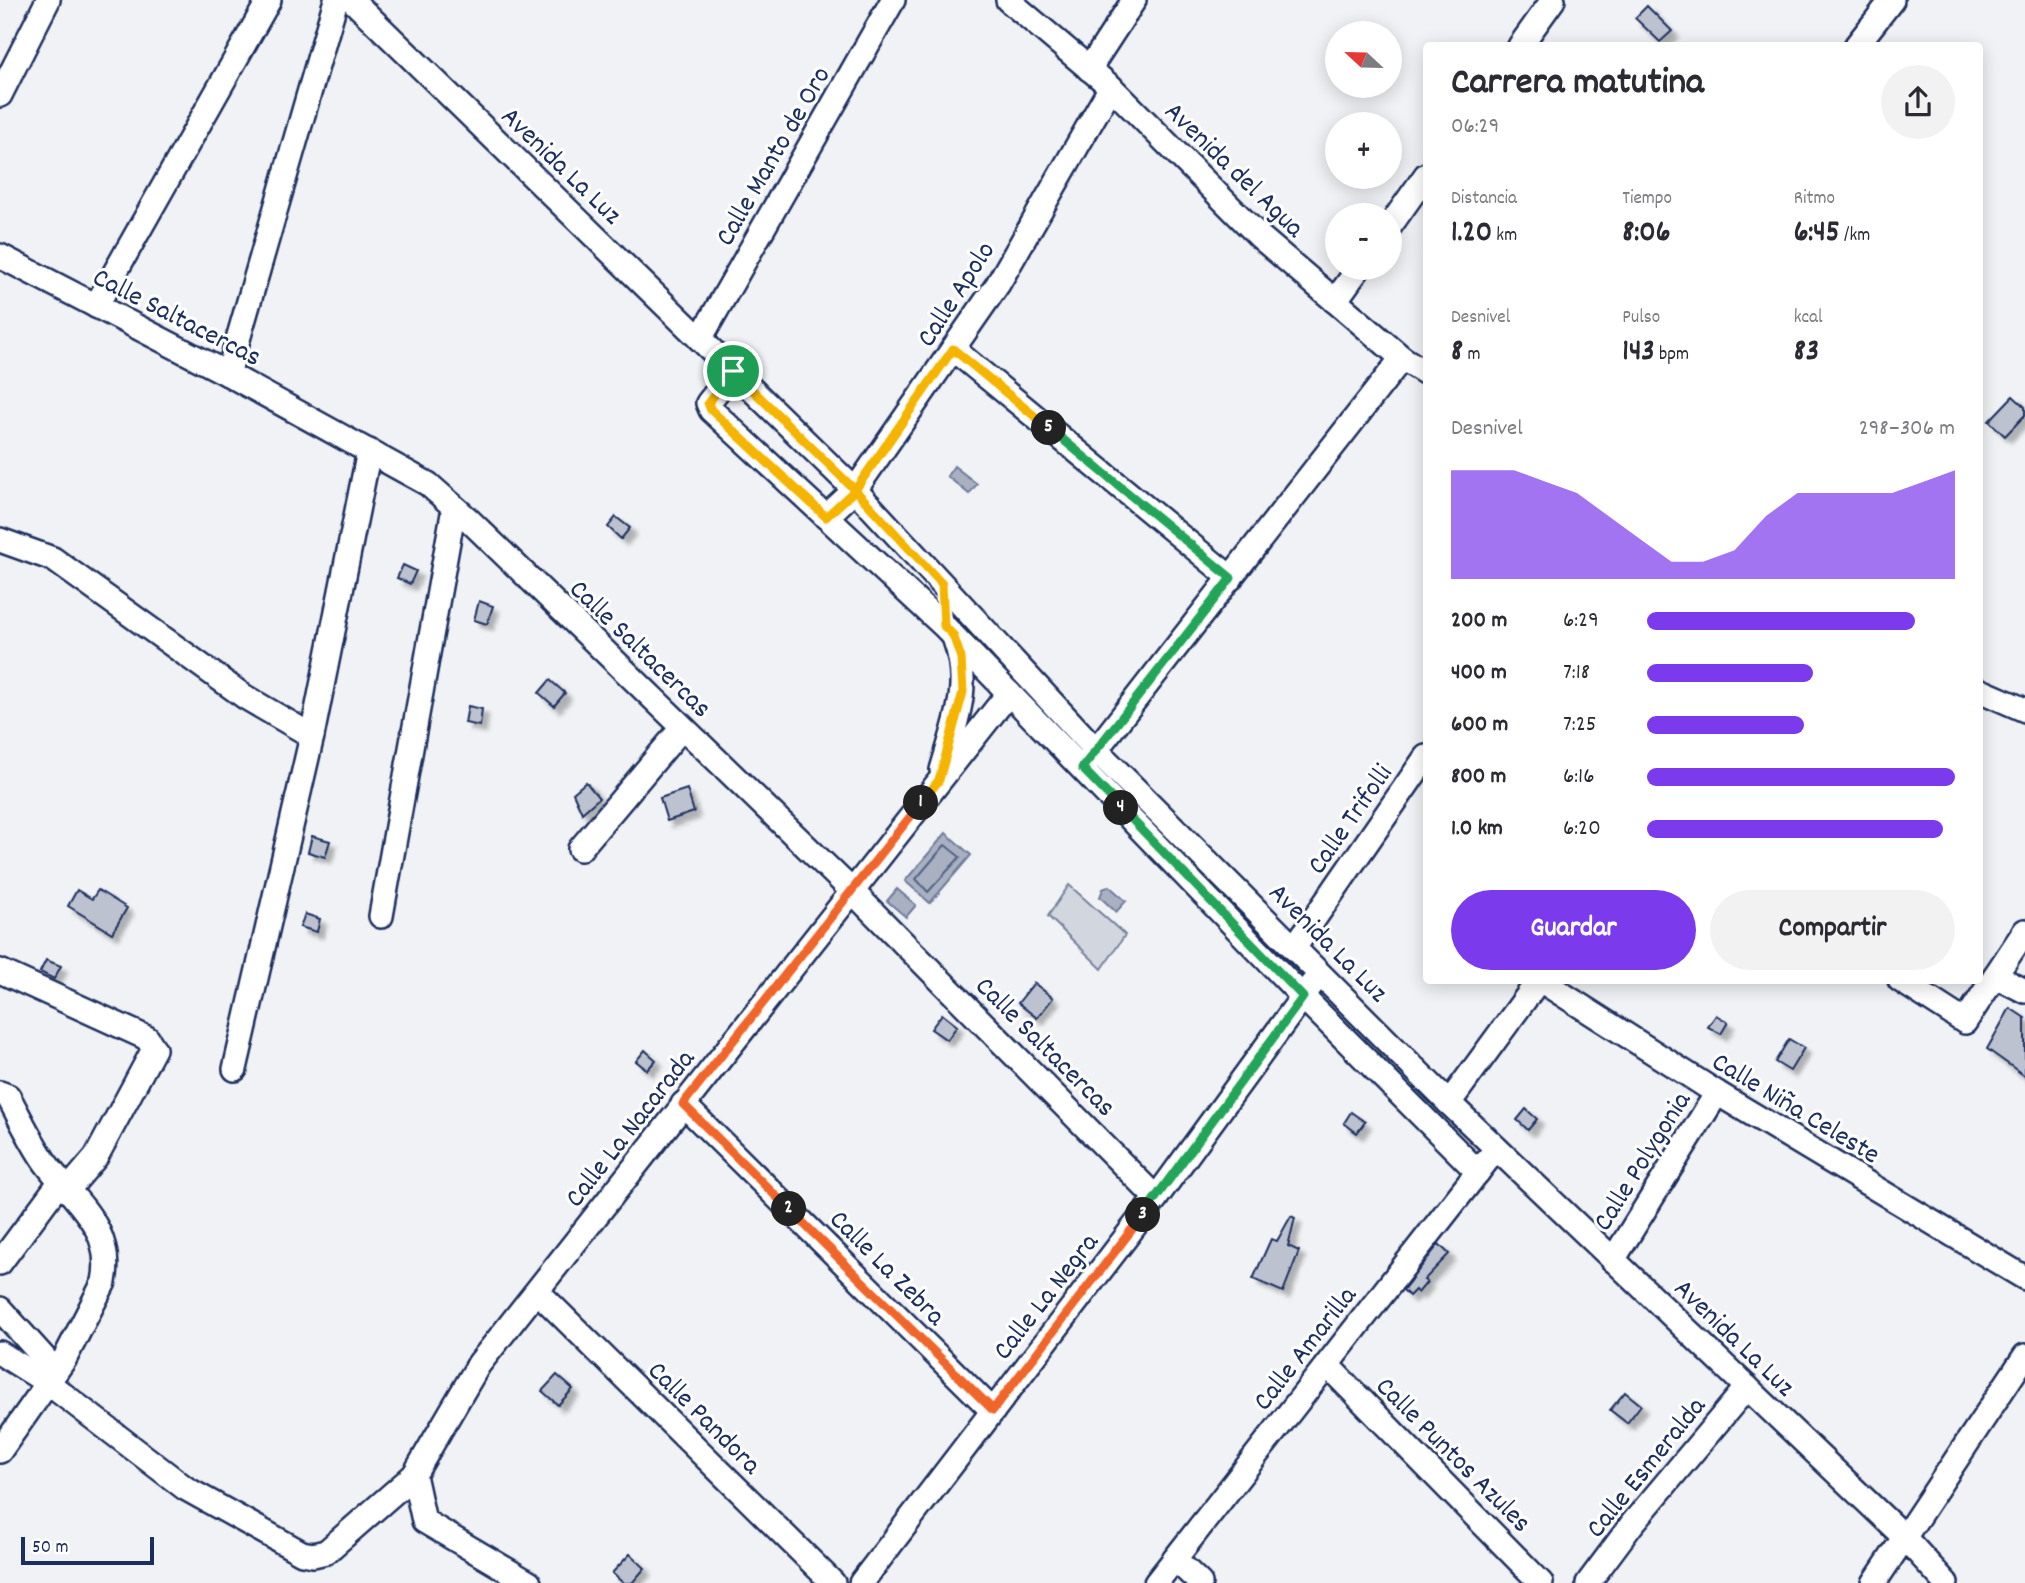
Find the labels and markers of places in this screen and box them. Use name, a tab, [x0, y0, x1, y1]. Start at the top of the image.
pin	[703, 341, 763, 401]
pin: 5	[1032, 410, 1066, 446]
pin: 1	[904, 786, 939, 820]
pin: 4	[1104, 790, 1138, 826]
pin: 2	[772, 1192, 806, 1226]
pin: 3	[1126, 1198, 1160, 1232]

